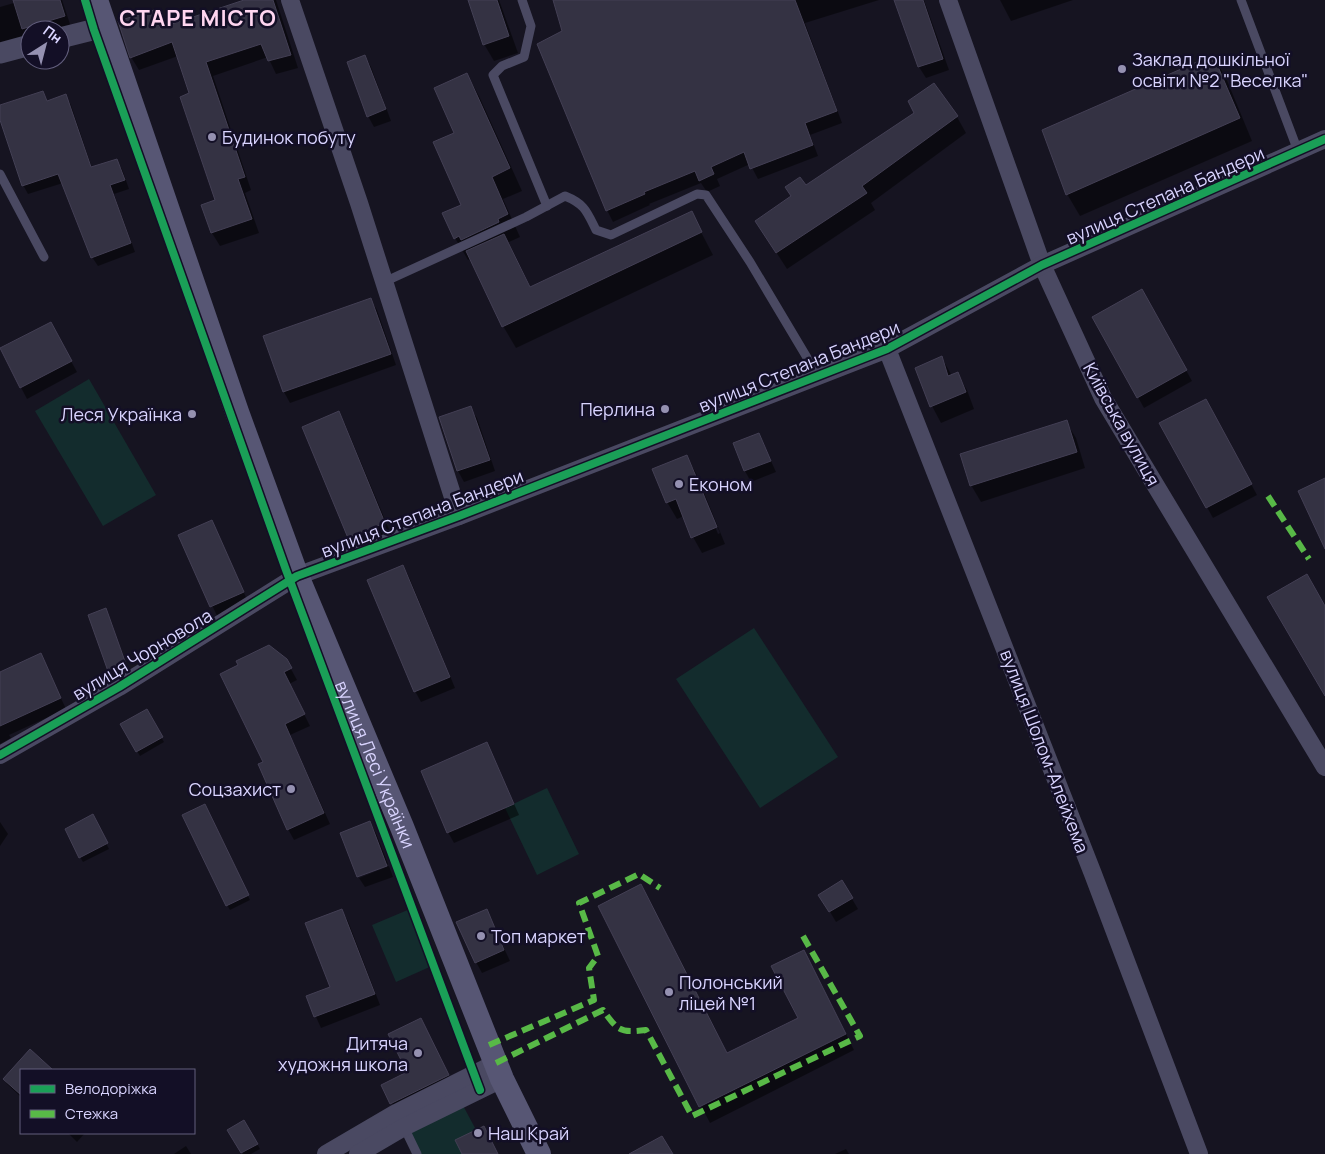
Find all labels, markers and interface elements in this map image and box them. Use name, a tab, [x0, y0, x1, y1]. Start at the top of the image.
district label: СТАРЕ МІСТО	[119, 3, 277, 33]
north arrow	[20, 20, 70, 70]
text: Пн	[40, 21, 66, 47]
place label: Заклад дошкільної освіти №2 "Веселка"	[1132, 47, 1308, 92]
marker: Заклад дошкільної освіти №2 "Веселка"	[1116, 63, 1128, 75]
place label: Будинок побуту	[222, 125, 356, 149]
marker: Будинок побуту	[206, 131, 218, 143]
street label: вулиця Степана Бандери	[1062, 140, 1268, 250]
street label: вулиця Степана Бандери	[695, 315, 903, 417]
street label: Київська вулиця	[1078, 358, 1166, 490]
place label: Перлина	[580, 397, 655, 421]
place label: Леся Українка	[61, 402, 182, 426]
marker: Перлина	[659, 403, 671, 415]
marker: Леся Українка	[186, 408, 198, 420]
street label: вулиця Степана Бандери	[317, 463, 527, 563]
place label: Економ	[689, 472, 752, 496]
marker: Економ	[673, 478, 685, 490]
street label: вулиця Чорновола	[68, 603, 216, 705]
street label: вулиця Шолом-Алейхема	[995, 646, 1095, 856]
street label: вулиця Лесі Українки	[330, 677, 421, 852]
place label: Соцзахист	[189, 777, 281, 801]
marker: Соцзахист	[285, 783, 297, 795]
place label: Топ маркет	[491, 924, 586, 948]
marker: Топ маркет	[475, 930, 487, 942]
place label: Полонський ліцей №1	[679, 970, 783, 1015]
marker: Полонський ліцей №1	[663, 986, 675, 998]
place label: Дитяча художня школа	[278, 1031, 408, 1076]
marker: Дитяча художня школа	[412, 1047, 424, 1059]
legend	[20, 1069, 195, 1134]
text: Велодоріжка	[65, 1078, 157, 1099]
text: Стежка	[65, 1103, 118, 1124]
place label: Наш Край	[488, 1121, 569, 1145]
marker: Наш Край	[472, 1127, 484, 1139]

